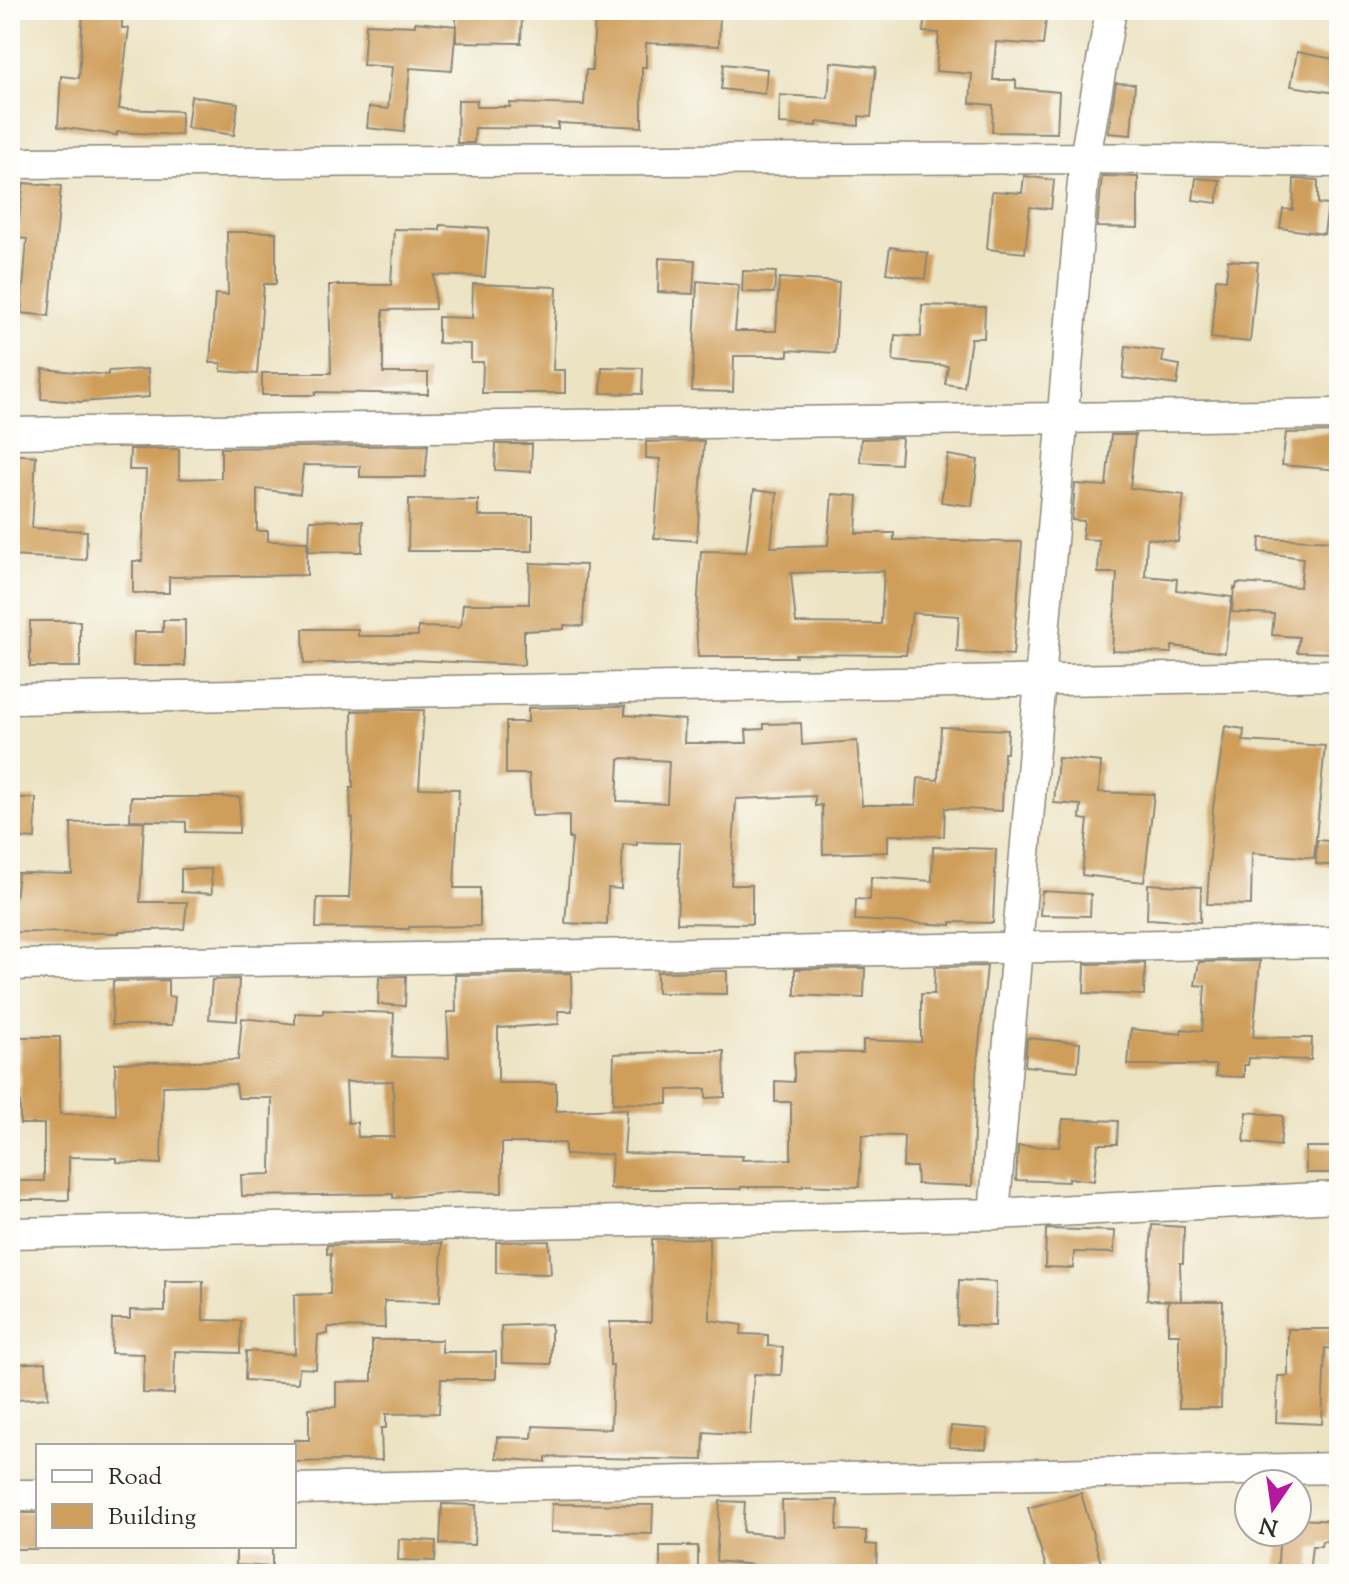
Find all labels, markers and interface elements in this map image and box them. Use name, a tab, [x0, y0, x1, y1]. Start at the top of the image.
legend	[36, 1444, 296, 1548]
text: Road	[108, 1461, 162, 1495]
north arrow	[1233, 1468, 1313, 1548]
text: Building	[108, 1501, 197, 1535]
text: N	[1257, 1507, 1281, 1542]

